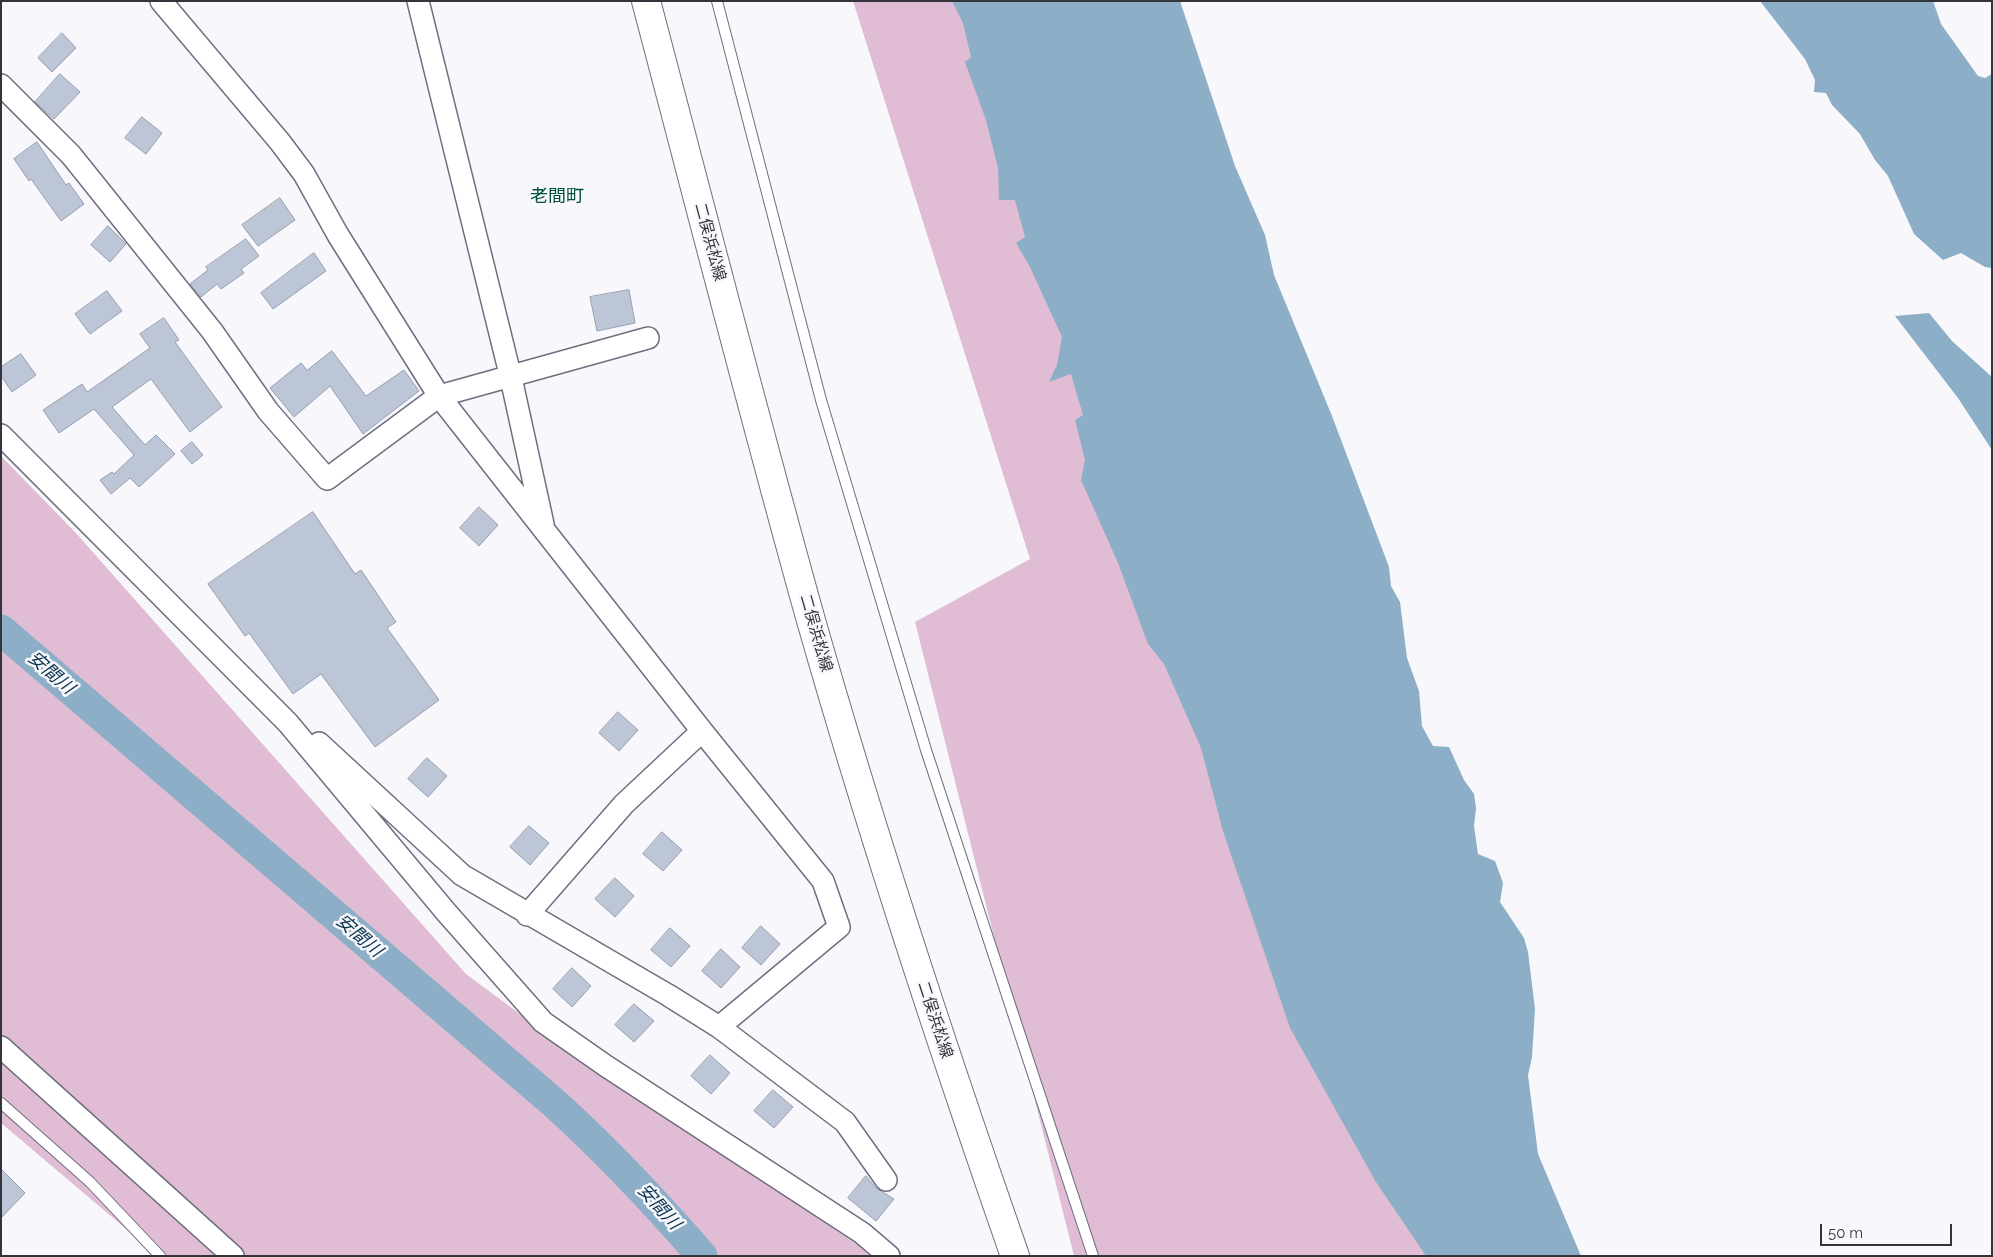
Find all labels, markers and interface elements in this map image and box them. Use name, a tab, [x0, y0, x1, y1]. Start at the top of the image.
district label: 老間町	[530, 186, 584, 208]
street label: 二俣浜松線	[690, 201, 730, 283]
street label: 二俣浜松線	[796, 592, 836, 674]
water label: 安間川	[24, 647, 78, 699]
water label: 安間川	[332, 910, 386, 962]
street label: 二俣浜松線	[914, 979, 956, 1061]
water label: 安間川	[633, 1180, 685, 1234]
scale bar	[1823, 1214, 1956, 1246]
text: 50 m	[1828, 1224, 1863, 1242]

